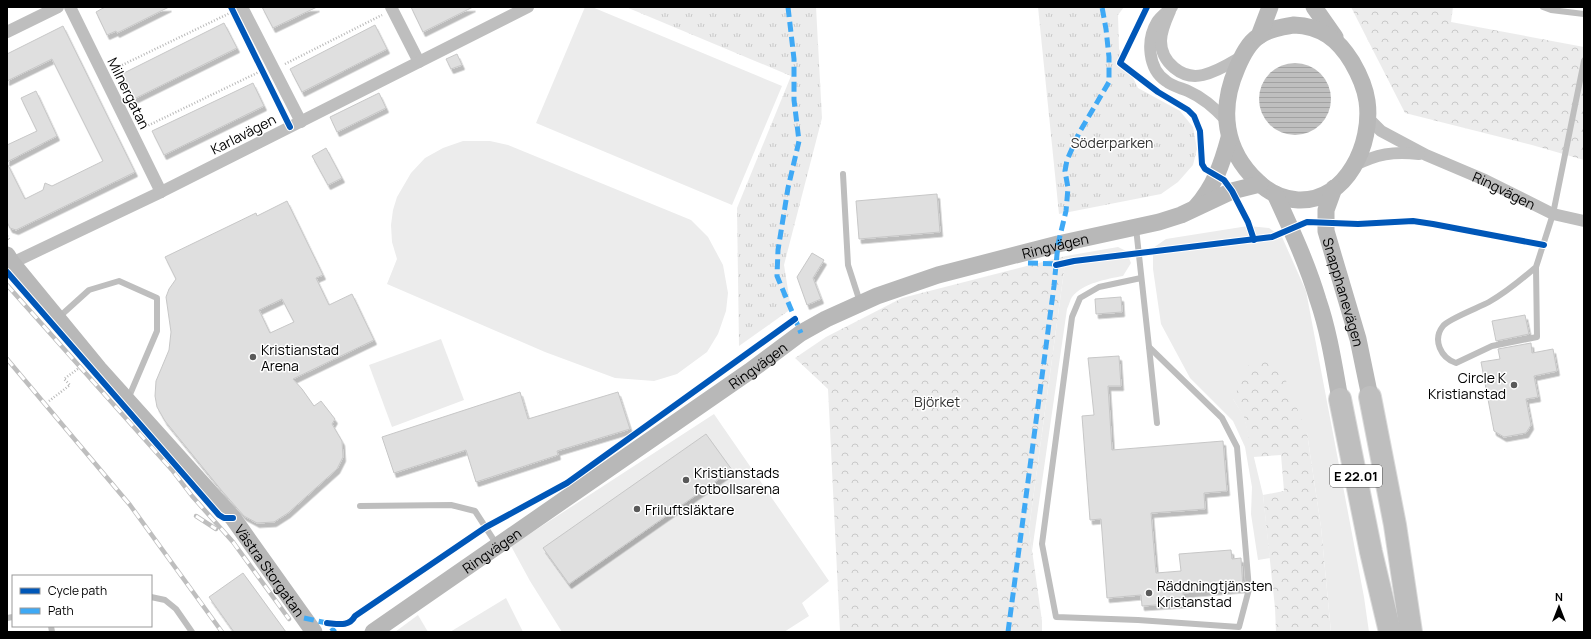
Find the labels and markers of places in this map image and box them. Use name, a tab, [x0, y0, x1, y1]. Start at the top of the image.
place label: Kristianstad Arena	[261, 340, 339, 375]
marker: Kristianstad Arena	[248, 352, 258, 362]
place label: Circle K Kristianstad	[1428, 368, 1507, 403]
marker: Circle K Kristianstad	[1509, 380, 1519, 390]
place label: Kristianstads fotbollsarena	[694, 463, 780, 498]
marker: Kristianstads fotbollsarena	[681, 475, 691, 485]
place label: Friluftsläktare	[645, 500, 734, 519]
marker: Friluftsläktare	[632, 504, 642, 514]
place label: Räddningtjänsten Kristanstad	[1157, 576, 1273, 611]
marker: Räddningtjänsten Kristanstad	[1144, 588, 1154, 598]

